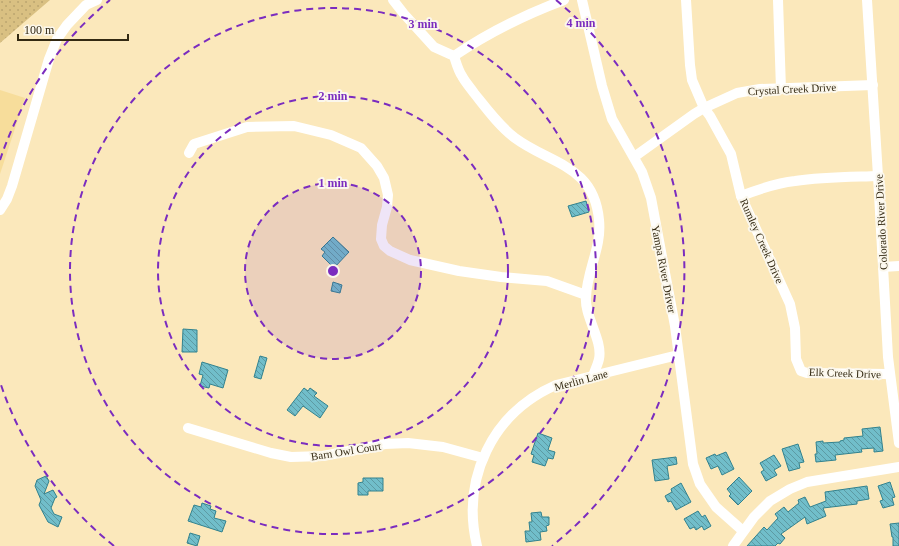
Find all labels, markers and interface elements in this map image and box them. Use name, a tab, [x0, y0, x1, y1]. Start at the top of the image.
scale bar	[18, 16, 128, 42]
text: 4 min	[566, 16, 596, 30]
text: 3 min	[408, 17, 438, 31]
text: 100 m	[24, 23, 55, 37]
street label: Crystal Creek Drive	[747, 81, 837, 97]
text: 2 min	[318, 89, 348, 103]
street label: Colorado River Drive	[872, 174, 890, 270]
text: 1 min	[318, 176, 348, 190]
street label: Rumley Creek Drive	[738, 197, 786, 285]
street label: Yampa River Driver	[650, 224, 678, 314]
centre of rings	[326, 264, 340, 278]
street label: Elk Creek Drive	[809, 366, 881, 380]
street label: Merlin Lane	[553, 367, 609, 393]
street label: Barn Owl Court	[310, 440, 382, 462]

